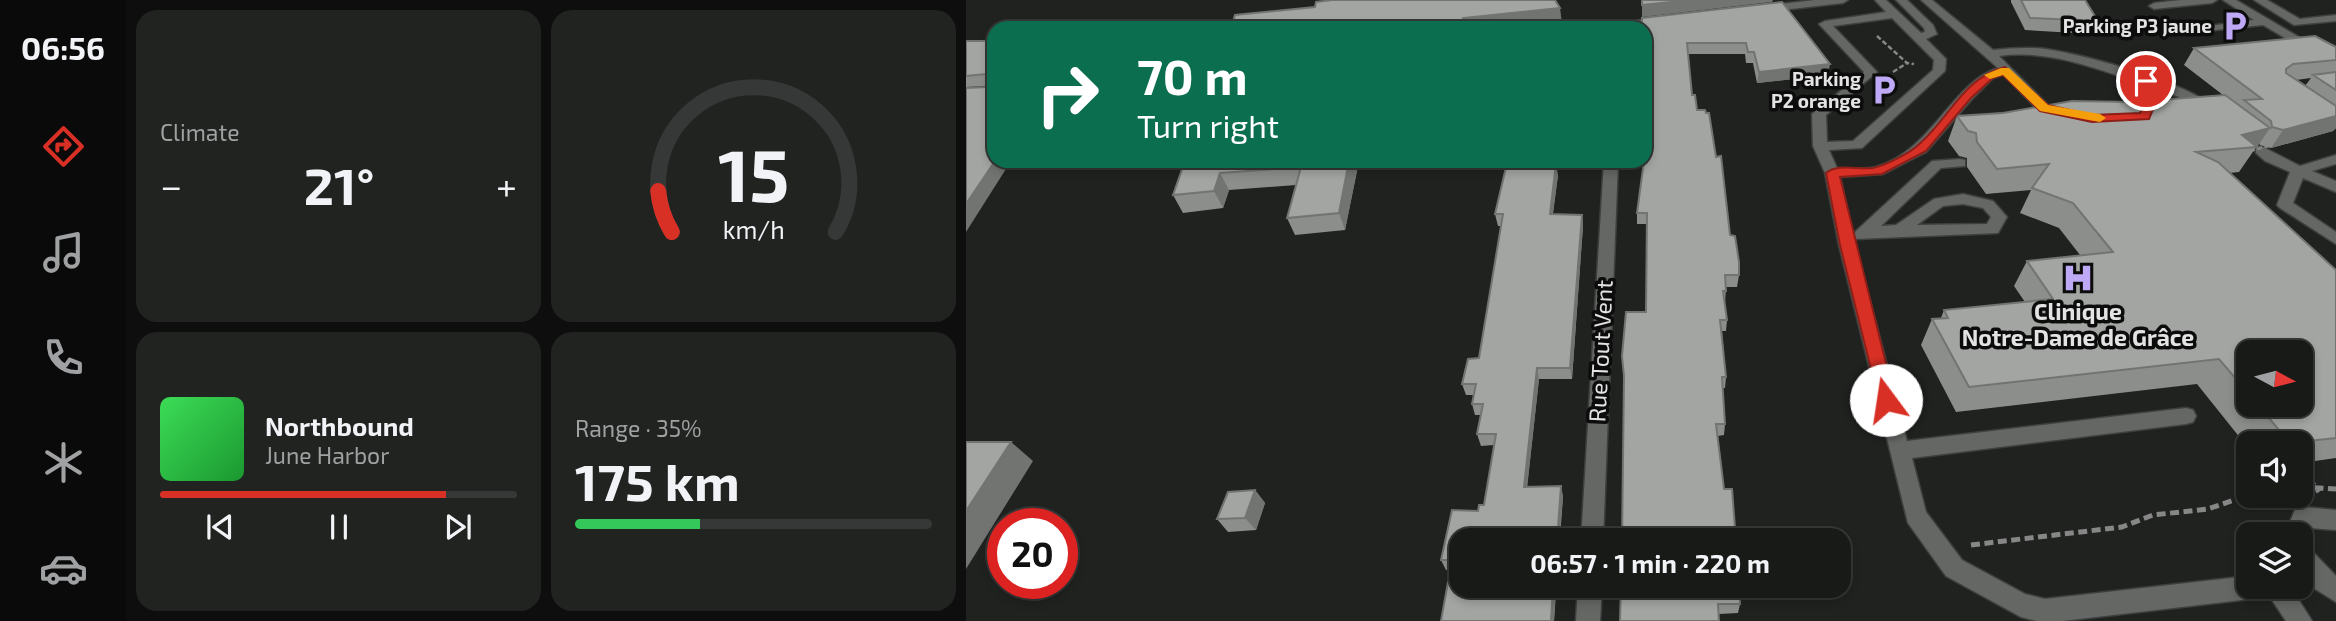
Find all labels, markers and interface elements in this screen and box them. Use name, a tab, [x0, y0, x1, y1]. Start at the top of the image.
parking icon: Parking P3 jaune	[2218, 9, 2252, 43]
place label: Parking P3 jaune	[2063, 14, 2212, 37]
text: 06:56	[21, 28, 105, 66]
text: 70 m	[1137, 46, 1248, 105]
icon: right	[1022, 49, 1113, 140]
pin	[2116, 51, 2176, 111]
icon: arrive	[2127, 62, 2165, 100]
place label: Parking P2 orange	[1771, 67, 1861, 112]
parking icon: Parking P2 orange	[1867, 73, 1901, 107]
text: Turn right	[1137, 106, 1279, 144]
text: Climate	[160, 118, 240, 146]
icon: directions	[39, 122, 88, 171]
text: 15	[718, 129, 789, 217]
text: 21°	[304, 153, 374, 215]
text: −	[160, 162, 182, 208]
text: +	[496, 162, 517, 208]
text: km/h	[722, 214, 785, 244]
icon: music	[39, 228, 88, 277]
hospital icon: Clinique Notre-Dame de Grâce	[2061, 261, 2095, 295]
street label: Rue Tout Vent	[1582, 279, 1618, 423]
place label: Clinique Notre-Dame de Grâce	[1962, 297, 2194, 351]
icon: phone	[39, 333, 88, 382]
north arrow	[2236, 340, 2314, 416]
map controls	[2236, 340, 2313, 599]
position arrow	[1849, 363, 1923, 437]
text: Northbound	[265, 410, 414, 441]
text: Range · 35%	[575, 414, 702, 442]
button: sound	[2236, 431, 2313, 508]
icon: climate	[39, 438, 88, 487]
text: June Harbor	[265, 441, 389, 469]
text: 175 km	[575, 449, 740, 511]
icon: previous	[201, 508, 239, 546]
icon: pause	[320, 508, 358, 546]
icon: next	[439, 508, 477, 546]
speed limit sign: 20	[987, 508, 1078, 599]
button: layers	[2236, 522, 2313, 599]
icon: car	[39, 544, 88, 593]
text: 06:57 · 1 min · 220 m	[1530, 547, 1770, 578]

